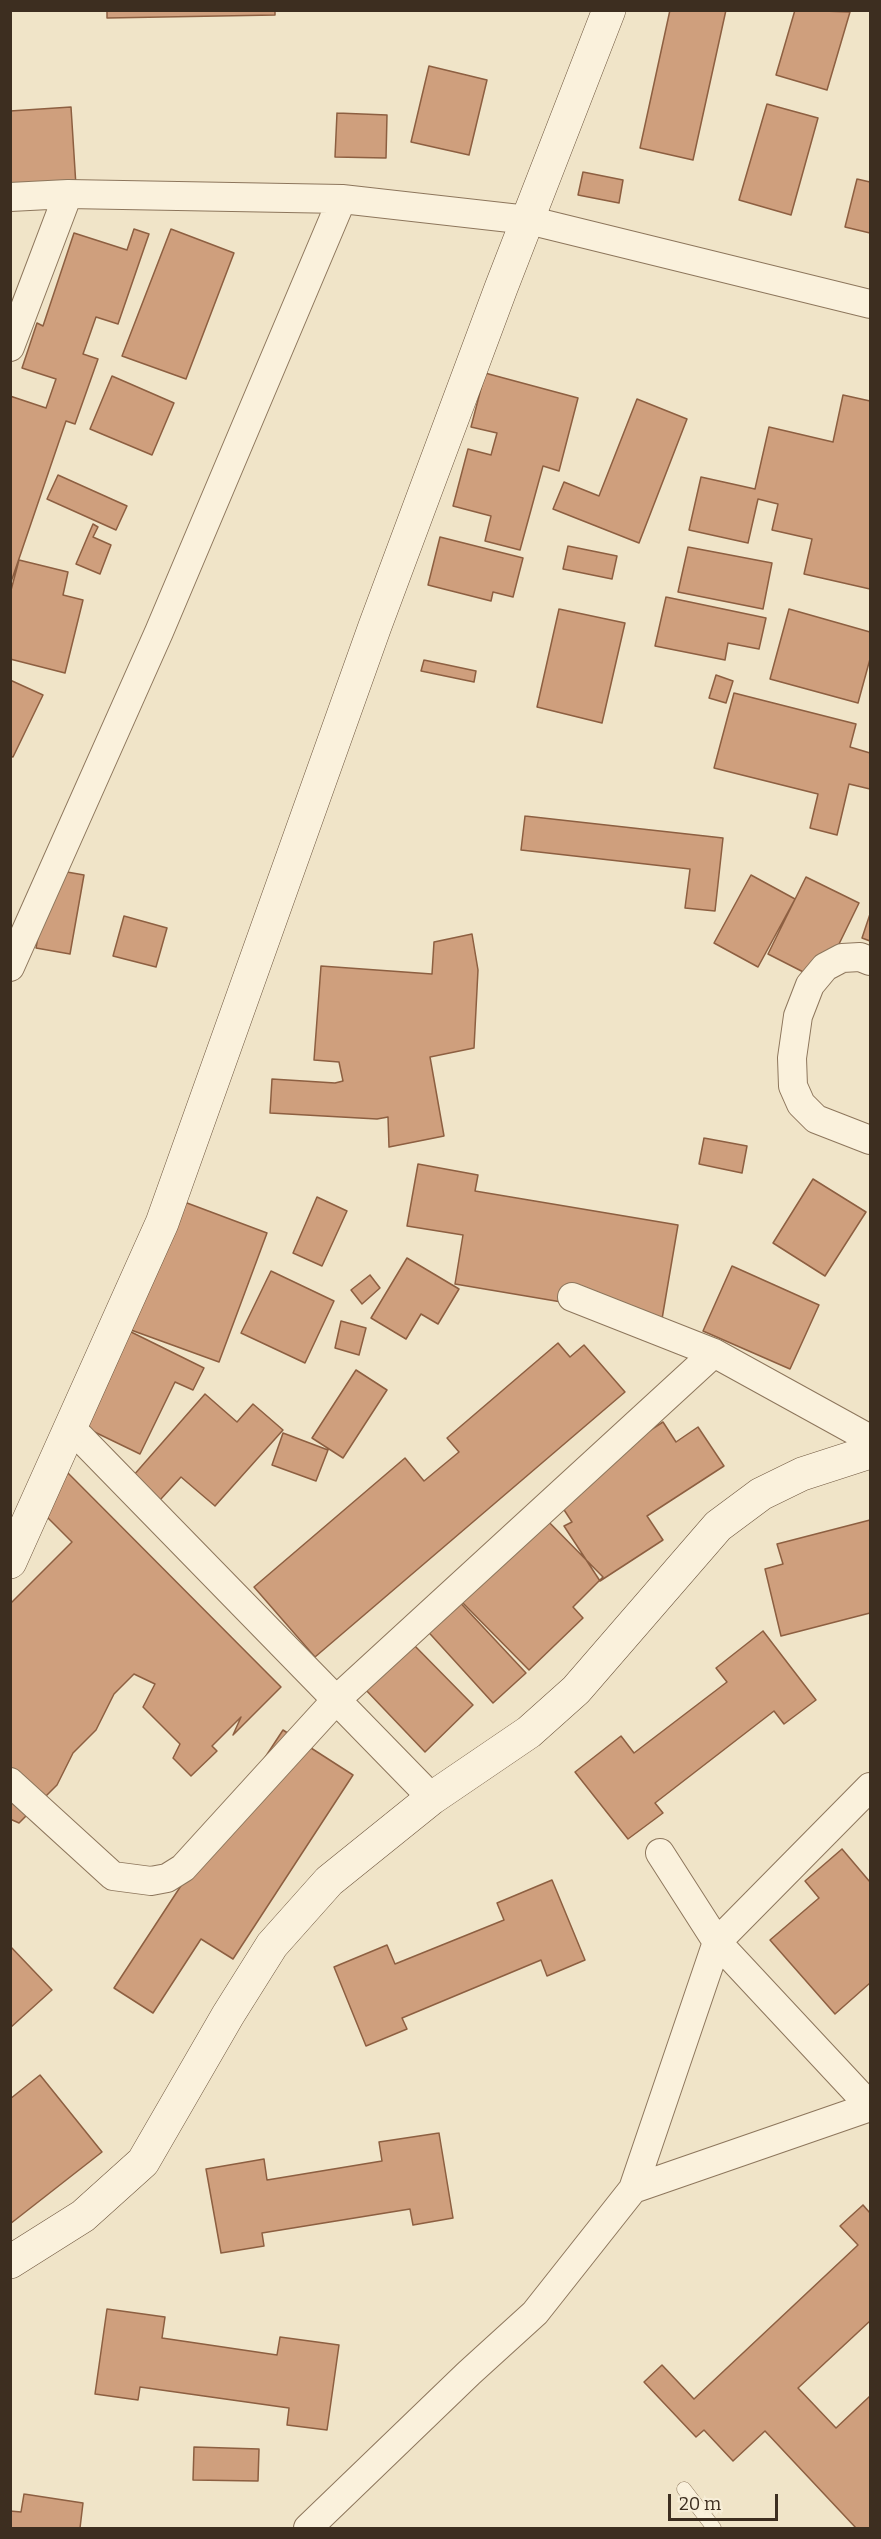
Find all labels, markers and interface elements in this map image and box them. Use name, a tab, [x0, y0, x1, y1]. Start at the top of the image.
scale bar	[671, 2482, 780, 2520]
text: 20 m	[679, 2493, 721, 2515]

